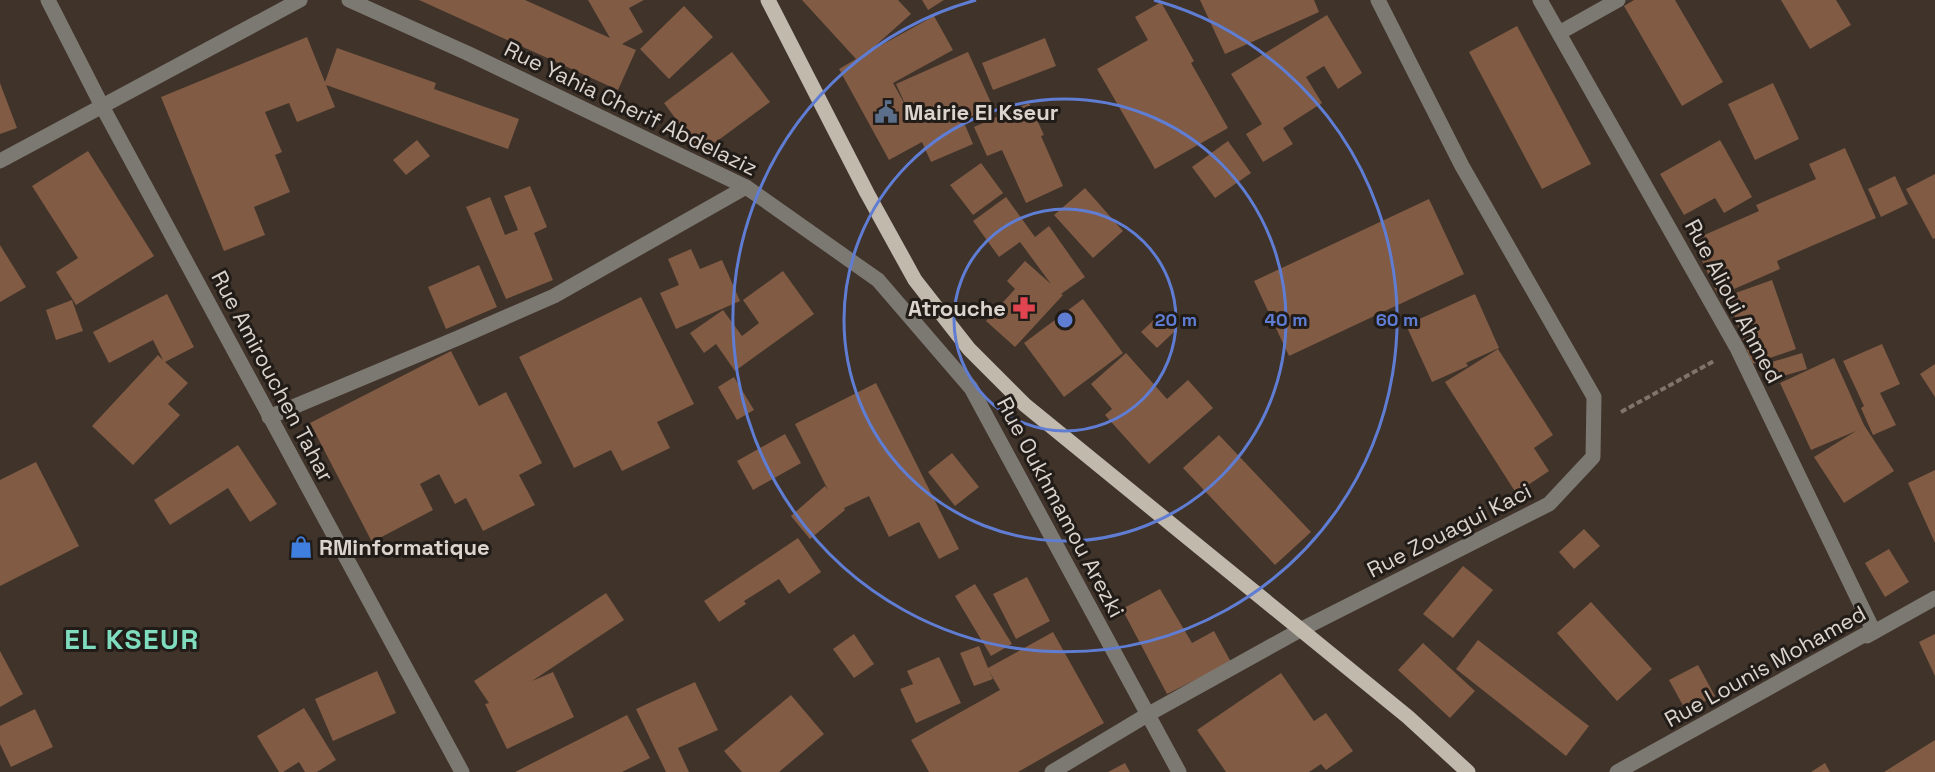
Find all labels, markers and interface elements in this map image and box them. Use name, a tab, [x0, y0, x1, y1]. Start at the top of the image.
street label: Rue Yahia Cherif Abdelaziz	[500, 34, 762, 182]
place label: Mairie El Kseur	[904, 98, 1059, 126]
public building icon: Mairie El Kseur	[873, 99, 899, 125]
street label: Rue Alioui Ahmed	[1679, 214, 1789, 388]
street label: Rue Amirouchen Tahar	[205, 266, 341, 486]
place label: Atrouche	[908, 294, 1006, 322]
pharmacy icon: Atrouche	[1011, 295, 1037, 321]
text: 20 m	[1155, 308, 1197, 331]
text: 40 m	[1264, 308, 1308, 331]
text: 60 m	[1376, 308, 1418, 331]
centre of rings	[1055, 310, 1075, 330]
street label: Rue Oukhmamou Arezki	[991, 392, 1131, 622]
street label: Rue Zouagui Kaci	[1362, 476, 1536, 584]
place label: RMinformatique	[319, 533, 490, 561]
shop icon: RMinformatique	[288, 534, 314, 560]
street label: Rue Lounis Mohamed	[1659, 599, 1871, 733]
district label: EL KSEUR	[64, 621, 200, 657]

